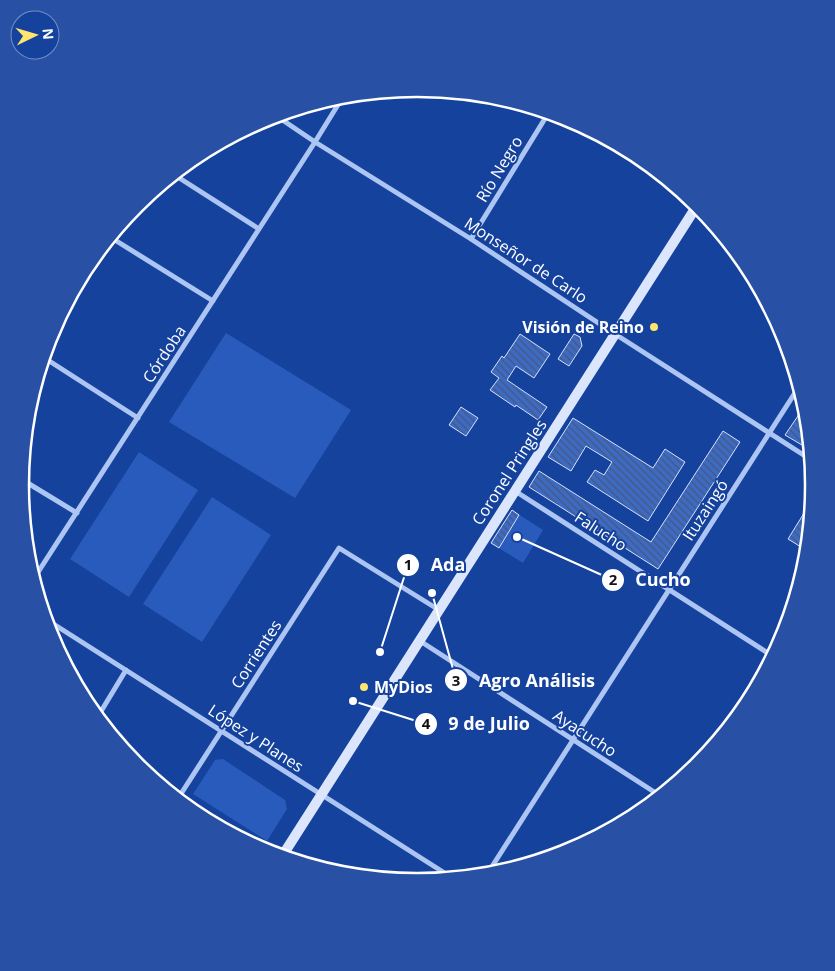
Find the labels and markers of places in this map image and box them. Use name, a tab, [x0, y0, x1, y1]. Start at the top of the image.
place label: Visión de Reino	[522, 316, 644, 338]
marker: Visión de Reino	[648, 321, 660, 333]
callout: Ada	[396, 548, 476, 581]
callout: Cucho	[600, 564, 701, 597]
callout: Agro Análisis	[444, 664, 605, 697]
place label: MyDios	[374, 676, 433, 698]
marker: MyDios	[358, 681, 370, 693]
callout: 9 de Julio	[413, 707, 540, 740]

